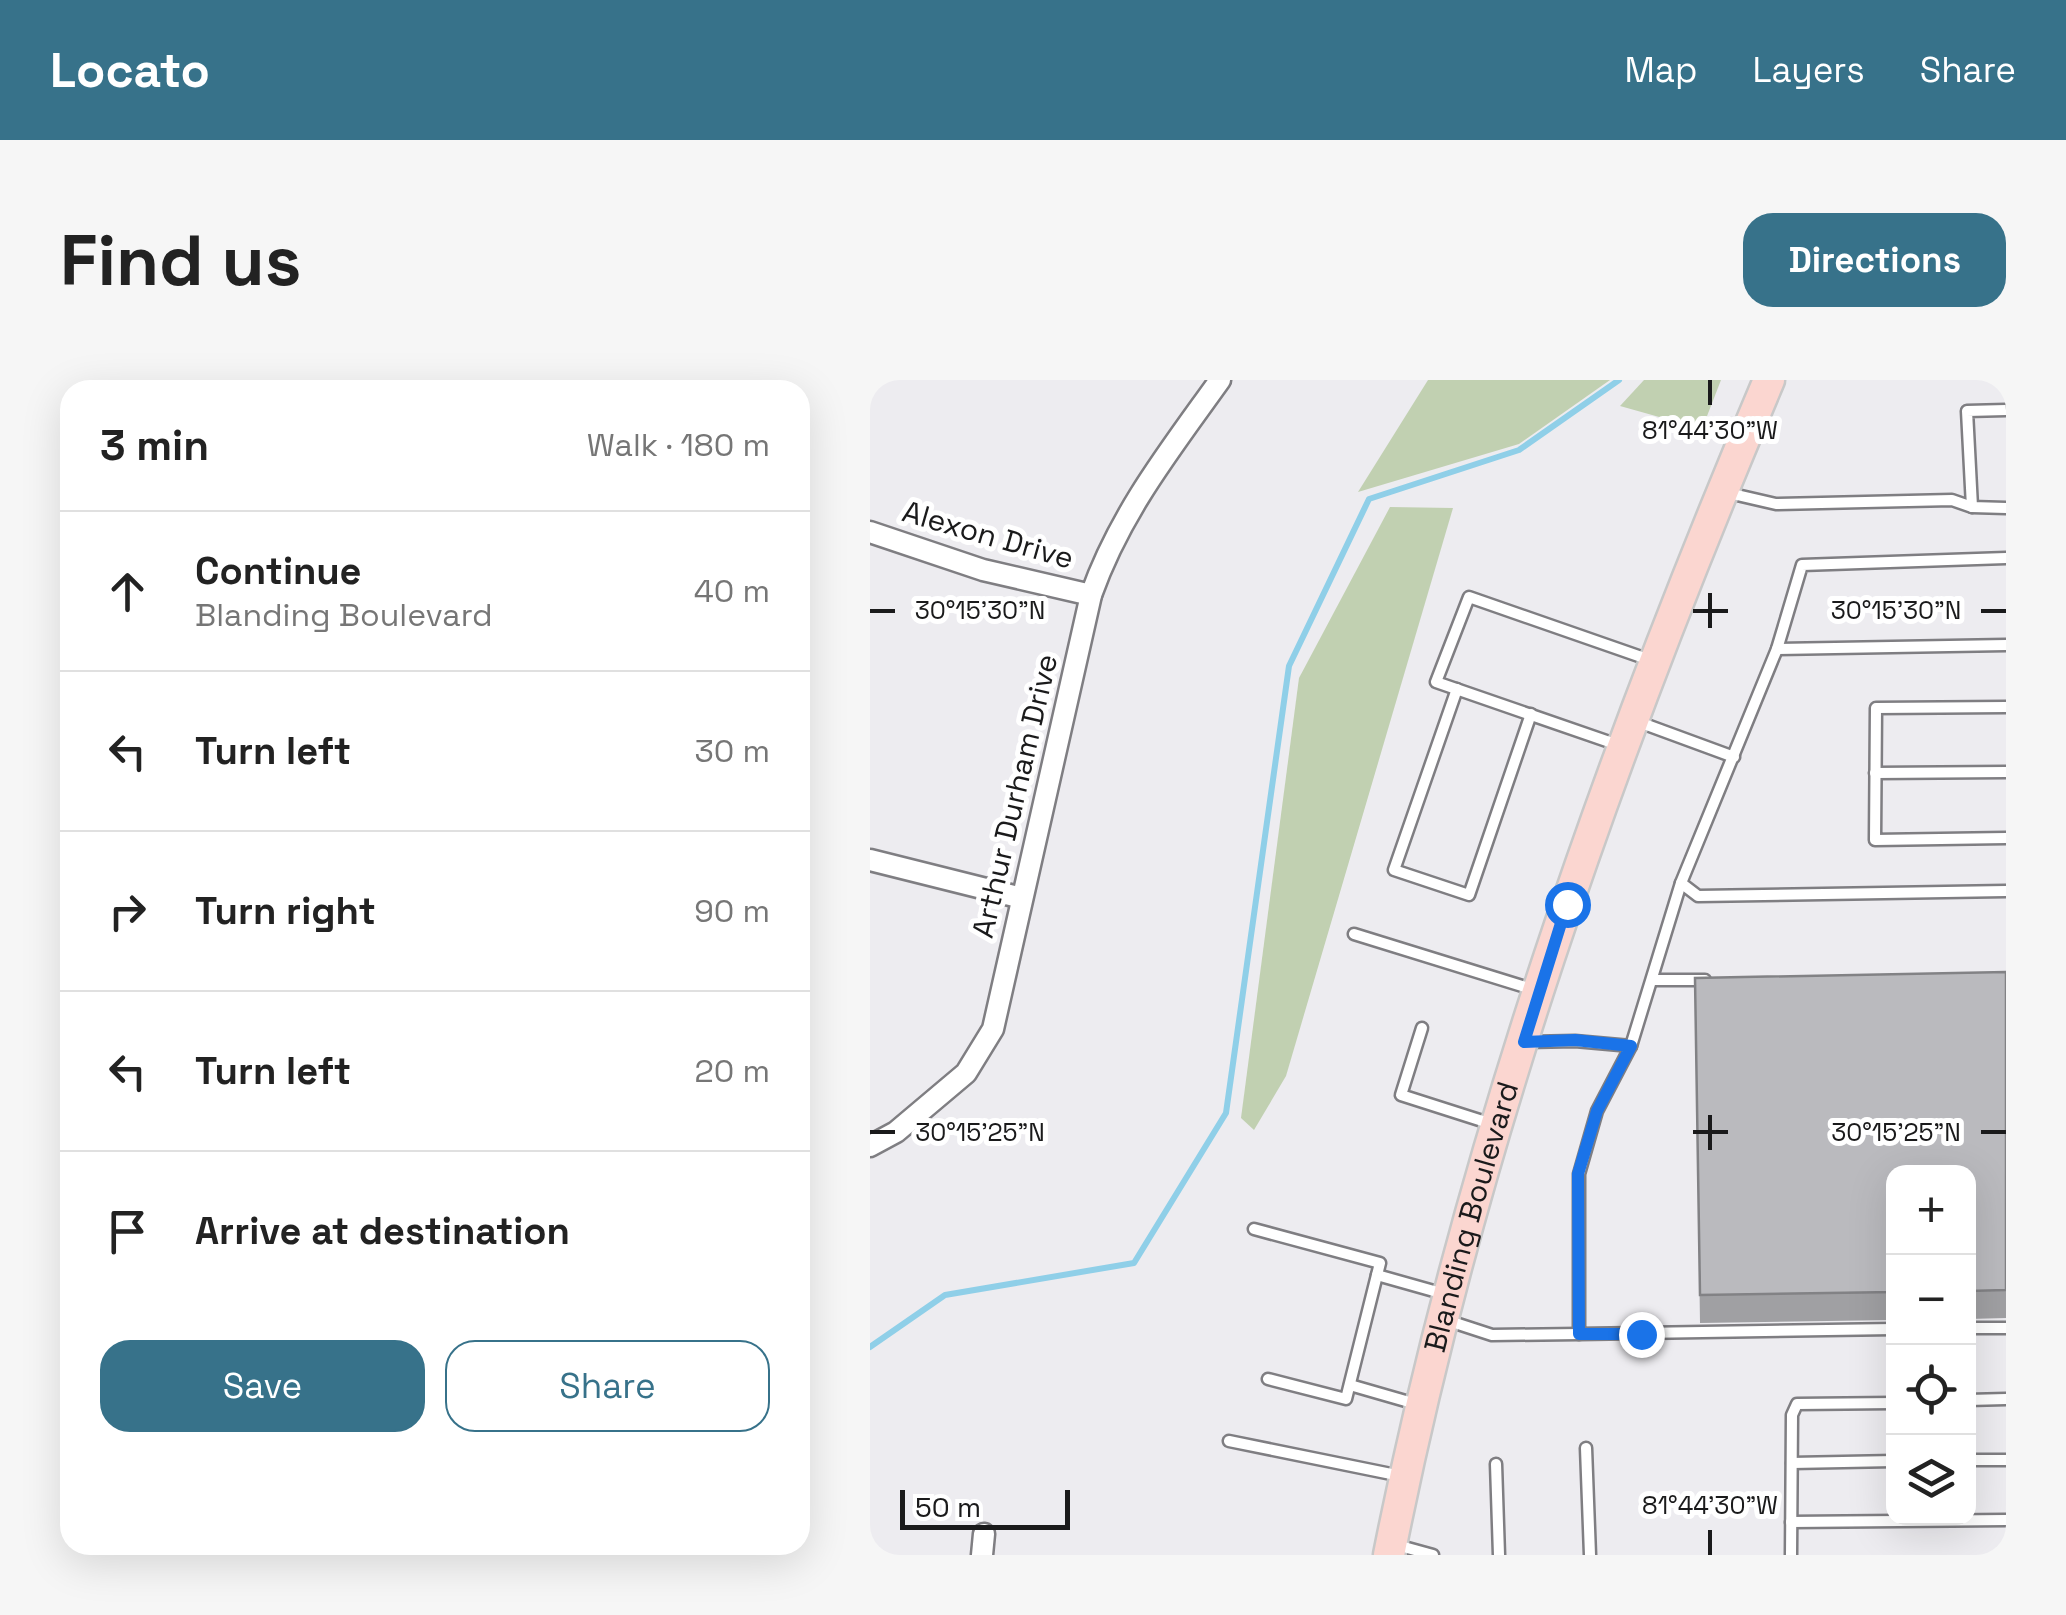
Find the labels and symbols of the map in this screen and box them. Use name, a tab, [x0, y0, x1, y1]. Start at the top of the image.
text: 81°44'30"W	[1642, 414, 1778, 446]
street label: Alexon Drive	[898, 491, 1078, 578]
text: 30°15'30"N	[915, 594, 1045, 626]
text: 30°15'30"N	[1831, 594, 1961, 626]
street label: Arthur Durham Drive	[963, 650, 1066, 942]
route start	[1545, 882, 1591, 928]
street label: Blanding Boulevard	[1415, 1077, 1527, 1356]
text: 30°15'25"N	[915, 1116, 1045, 1148]
text: 30°15'25"N	[1831, 1116, 1961, 1148]
route end	[1619, 1312, 1665, 1358]
scale bar	[900, 1485, 1070, 1530]
text: 81°44'30"W	[1642, 1489, 1778, 1521]

